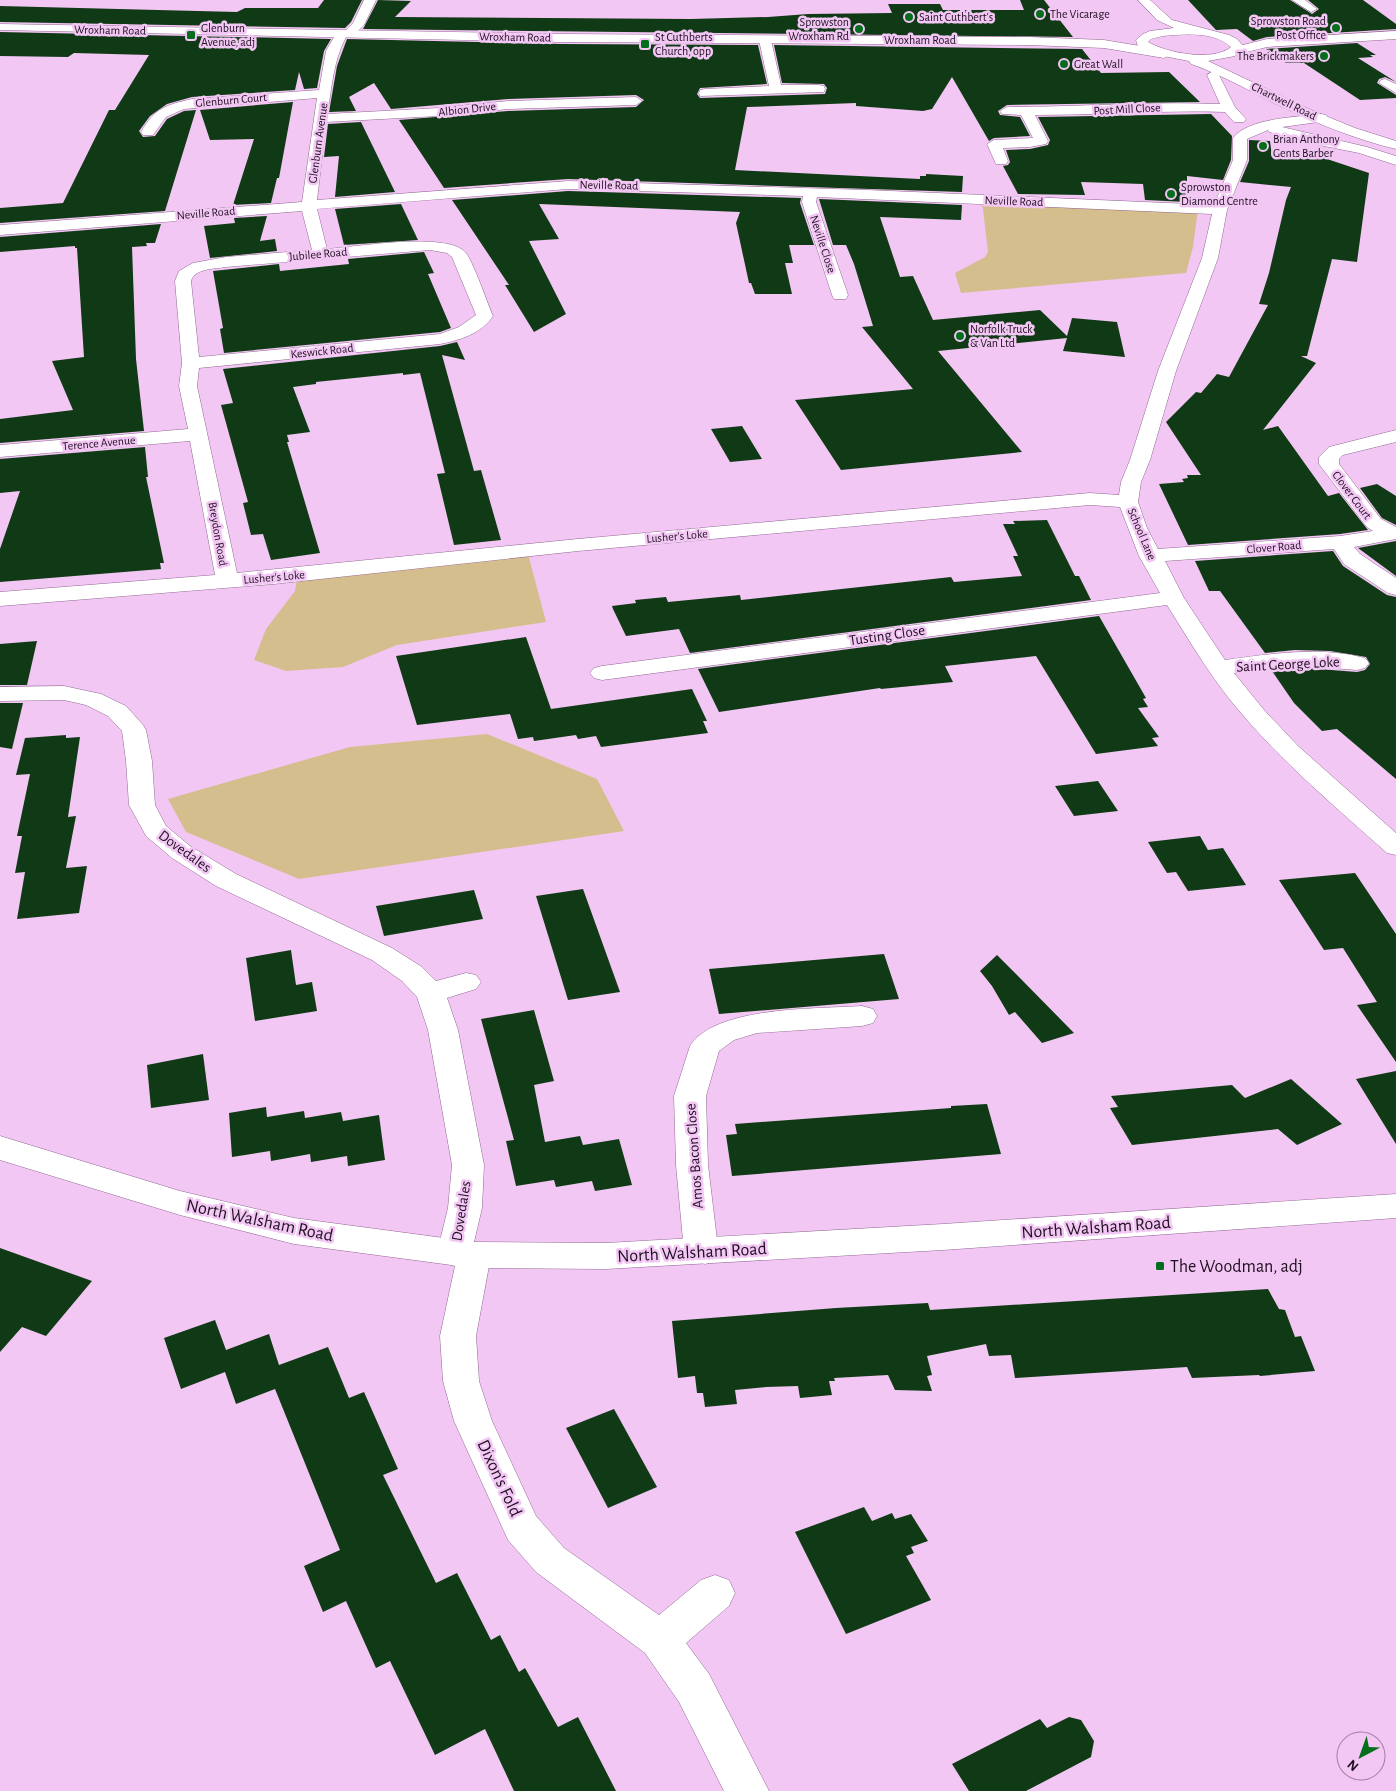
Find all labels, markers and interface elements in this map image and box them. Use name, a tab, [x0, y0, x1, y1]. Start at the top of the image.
marker: The Vicarage	[1034, 8, 1046, 20]
place label: The Vicarage	[1050, 8, 1110, 20]
marker: Saint Cuthbert's	[903, 11, 915, 23]
place label: Saint Cuthbert's	[919, 11, 993, 23]
place label: Sprowston Road Post Office	[1251, 15, 1326, 41]
place label: Sprowston Wroxham Rd	[788, 16, 849, 42]
place label: Glenburn Avenue, adj	[201, 22, 255, 49]
marker: Sprowston Road Post Office	[1330, 22, 1342, 34]
street label: Wroxham Road	[74, 23, 146, 37]
marker: Sprowston Wroxham Rd	[853, 23, 865, 35]
marker: Glenburn Avenue, adj	[185, 29, 197, 41]
street label: Wroxham Road	[479, 30, 551, 44]
place label: St Cuthberts Church, opp	[655, 31, 713, 57]
street label: Wroxham Road	[884, 34, 956, 46]
marker: St Cuthberts Church, opp	[639, 38, 651, 50]
place label: The Brickmakers	[1237, 50, 1314, 62]
marker: The Brickmakers	[1318, 50, 1330, 62]
marker: Great Wall	[1058, 58, 1070, 70]
place label: Great Wall	[1074, 58, 1123, 70]
street label: Chartwell Road	[1250, 80, 1318, 122]
street label: Glenburn Court	[195, 91, 267, 109]
street label: Albion Drive	[438, 100, 496, 118]
street label: Post Mill Close	[1093, 101, 1161, 117]
street label: Glenburn Avenue	[306, 102, 330, 184]
place label: Brian Anthony Gents Barber	[1273, 133, 1340, 159]
marker: Brian Anthony Gents Barber	[1257, 140, 1269, 152]
street label: Neville Road	[580, 178, 638, 192]
place label: Sprowston Diamond Centre	[1181, 181, 1258, 207]
marker: Sprowston Diamond Centre	[1165, 188, 1177, 200]
street label: Neville Road	[984, 194, 1044, 208]
street label: Neville Road	[176, 204, 236, 222]
street label: Neville Close	[808, 214, 838, 274]
street label: Jubilee Road	[288, 245, 348, 263]
place label: Norfolk Truck & Van Ltd	[970, 323, 1033, 349]
marker: Norfolk Truck & Van Ltd	[954, 330, 966, 342]
street label: Keswick Road	[290, 342, 354, 360]
street label: Terence Avenue	[62, 434, 136, 452]
street label: Clover Court	[1330, 469, 1374, 521]
street label: Breydon Road	[205, 501, 230, 567]
street label: School Lane	[1126, 506, 1158, 562]
street label: Lusher's Loke	[646, 527, 708, 545]
street label: Clover Road	[1246, 539, 1302, 555]
street label: Lusher's Loke	[243, 568, 305, 586]
street label: Tusting Close	[848, 623, 926, 648]
street label: Saint George Loke	[1236, 654, 1340, 675]
street label: Dovedales	[156, 827, 214, 875]
street label: Amos Bacon Close	[683, 1103, 706, 1209]
street label: Dovedales	[449, 1180, 474, 1242]
street label: North Walsham Road	[185, 1197, 335, 1245]
street label: North Walsham Road	[1021, 1214, 1171, 1242]
street label: North Walsham Road	[617, 1240, 767, 1266]
place label: The Woodman, adj	[1170, 1258, 1303, 1276]
marker: The Woodman, adj	[1154, 1260, 1166, 1272]
street label: Dixon's Fold	[473, 1437, 525, 1520]
north arrow	[1336, 1731, 1386, 1781]
text: N	[1345, 1757, 1361, 1774]

